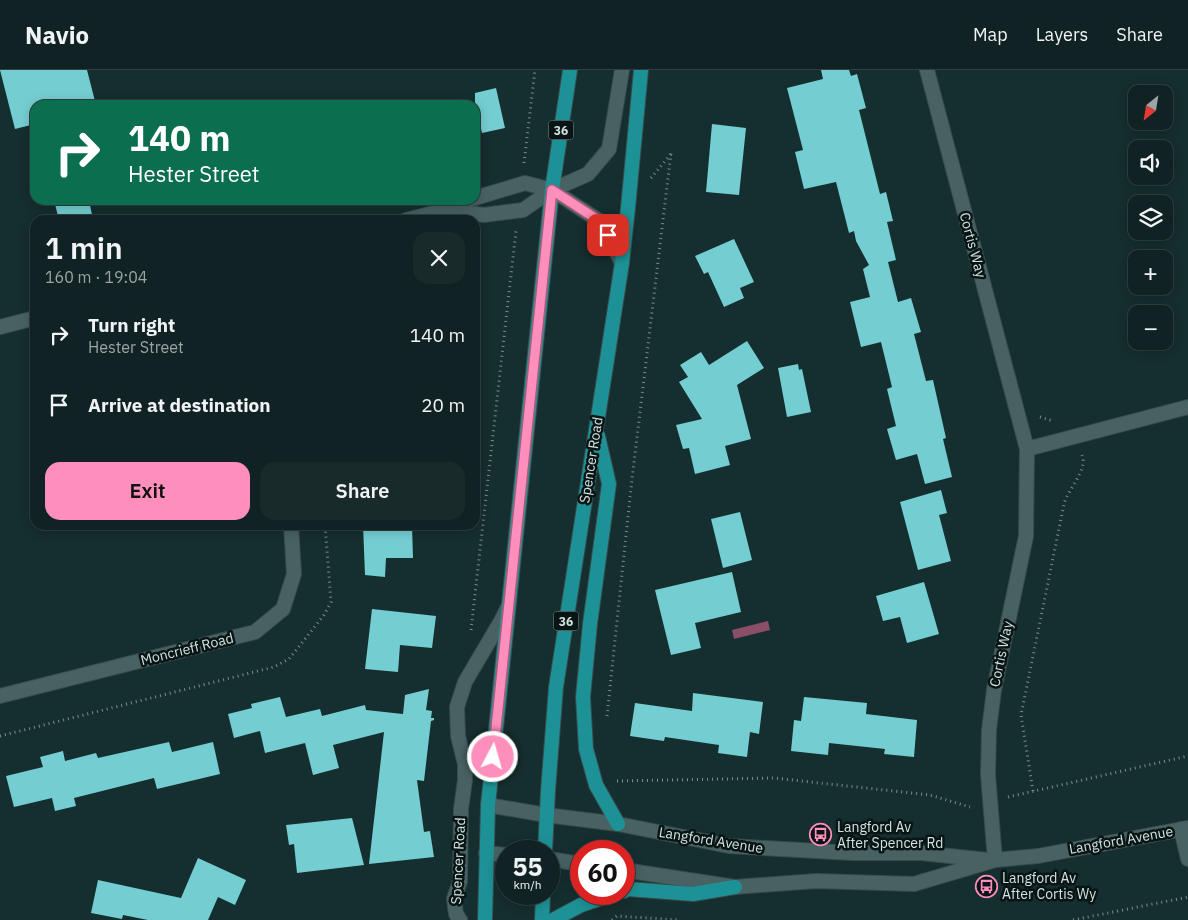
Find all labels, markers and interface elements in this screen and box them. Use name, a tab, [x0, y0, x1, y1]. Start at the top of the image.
text: Navio	[25, 19, 89, 51]
text: Map	[973, 23, 1008, 46]
text: Layers	[1036, 23, 1088, 46]
text: Share	[1116, 23, 1163, 46]
north arrow	[1128, 85, 1172, 130]
map controls	[1128, 85, 1173, 350]
text: 140 m	[128, 115, 231, 161]
icon: right	[45, 120, 110, 185]
road number: 36	[548, 120, 574, 140]
button: sound	[1128, 140, 1173, 185]
text: Hester Street	[128, 159, 260, 188]
button: layers	[1128, 195, 1173, 240]
street label: Cortis Way	[956, 210, 990, 280]
pin	[587, 214, 629, 256]
icon: arrive	[594, 221, 622, 249]
text: 1 min	[45, 228, 123, 267]
button: close	[413, 232, 465, 284]
button: +	[1128, 250, 1173, 295]
text: 160 m · 19:04	[45, 267, 147, 287]
button: −	[1128, 305, 1173, 350]
text: Turn right	[88, 313, 175, 337]
icon: right	[45, 321, 73, 349]
text: 140 m	[410, 323, 465, 347]
text: Hester Street	[88, 337, 184, 357]
icon: arrive	[45, 391, 73, 419]
text: Arrive at destination	[88, 393, 271, 417]
text: 20 m	[421, 393, 465, 417]
street label: Spencer Road	[575, 416, 607, 504]
button: Exit	[45, 462, 250, 520]
button: Share	[260, 462, 465, 520]
road number: 36	[554, 612, 578, 630]
street label: Cortis Way	[985, 619, 1017, 689]
street label: Moncrieff Road	[139, 629, 235, 669]
position arrow	[466, 730, 518, 782]
street label: Spencer Road	[447, 817, 469, 905]
place label: Langford Av After Spencer Rd	[837, 818, 943, 852]
street label: Langford Avenue	[1068, 822, 1175, 858]
street label: Langford Avenue	[658, 823, 765, 857]
bus stop icon: Langford Av After Spencer Rd	[809, 823, 833, 847]
speed limit sign: 60	[570, 840, 635, 905]
text: 55	[512, 850, 543, 883]
place label: Langford Av After Cortis Wy	[1002, 869, 1096, 903]
bus stop icon: Langford Av After Cortis Wy	[974, 874, 998, 898]
text: km/h	[513, 877, 542, 892]

